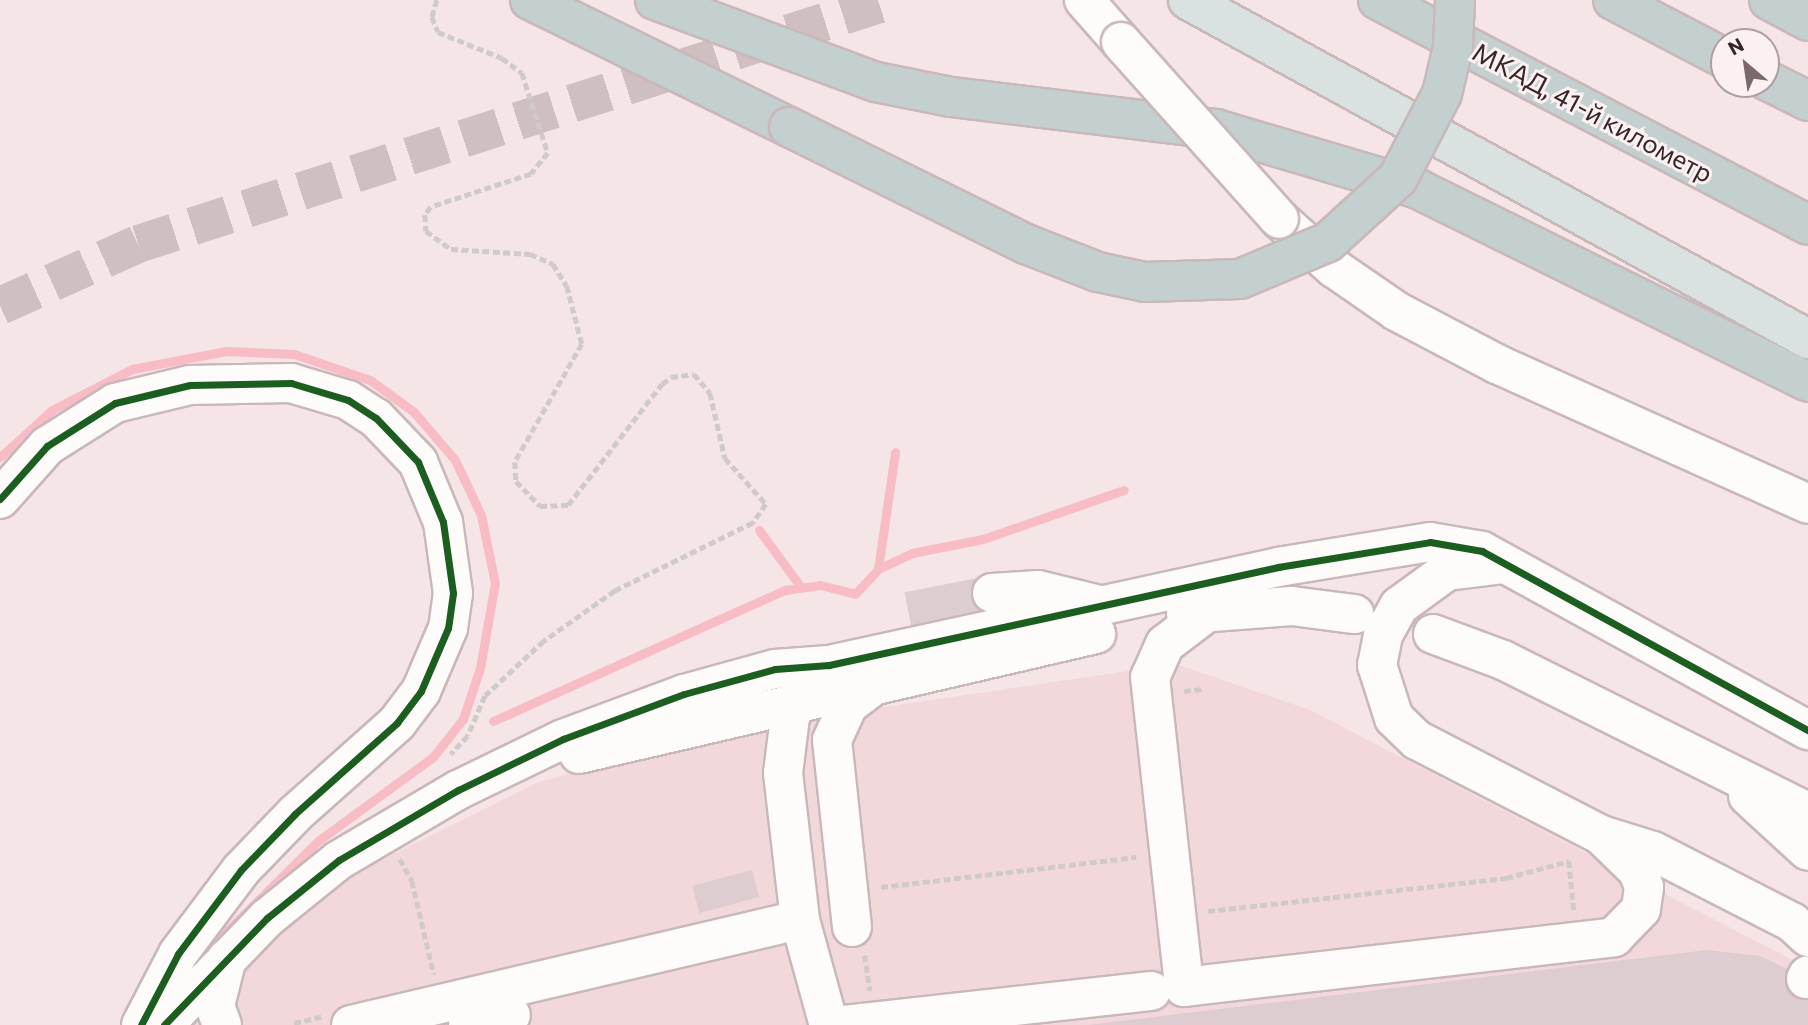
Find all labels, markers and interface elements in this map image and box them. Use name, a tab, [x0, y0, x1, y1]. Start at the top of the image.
north arrow	[1710, 28, 1780, 98]
text: N	[1724, 32, 1747, 59]
street label: МКАД, 41-й километр	[1468, 35, 1718, 189]

